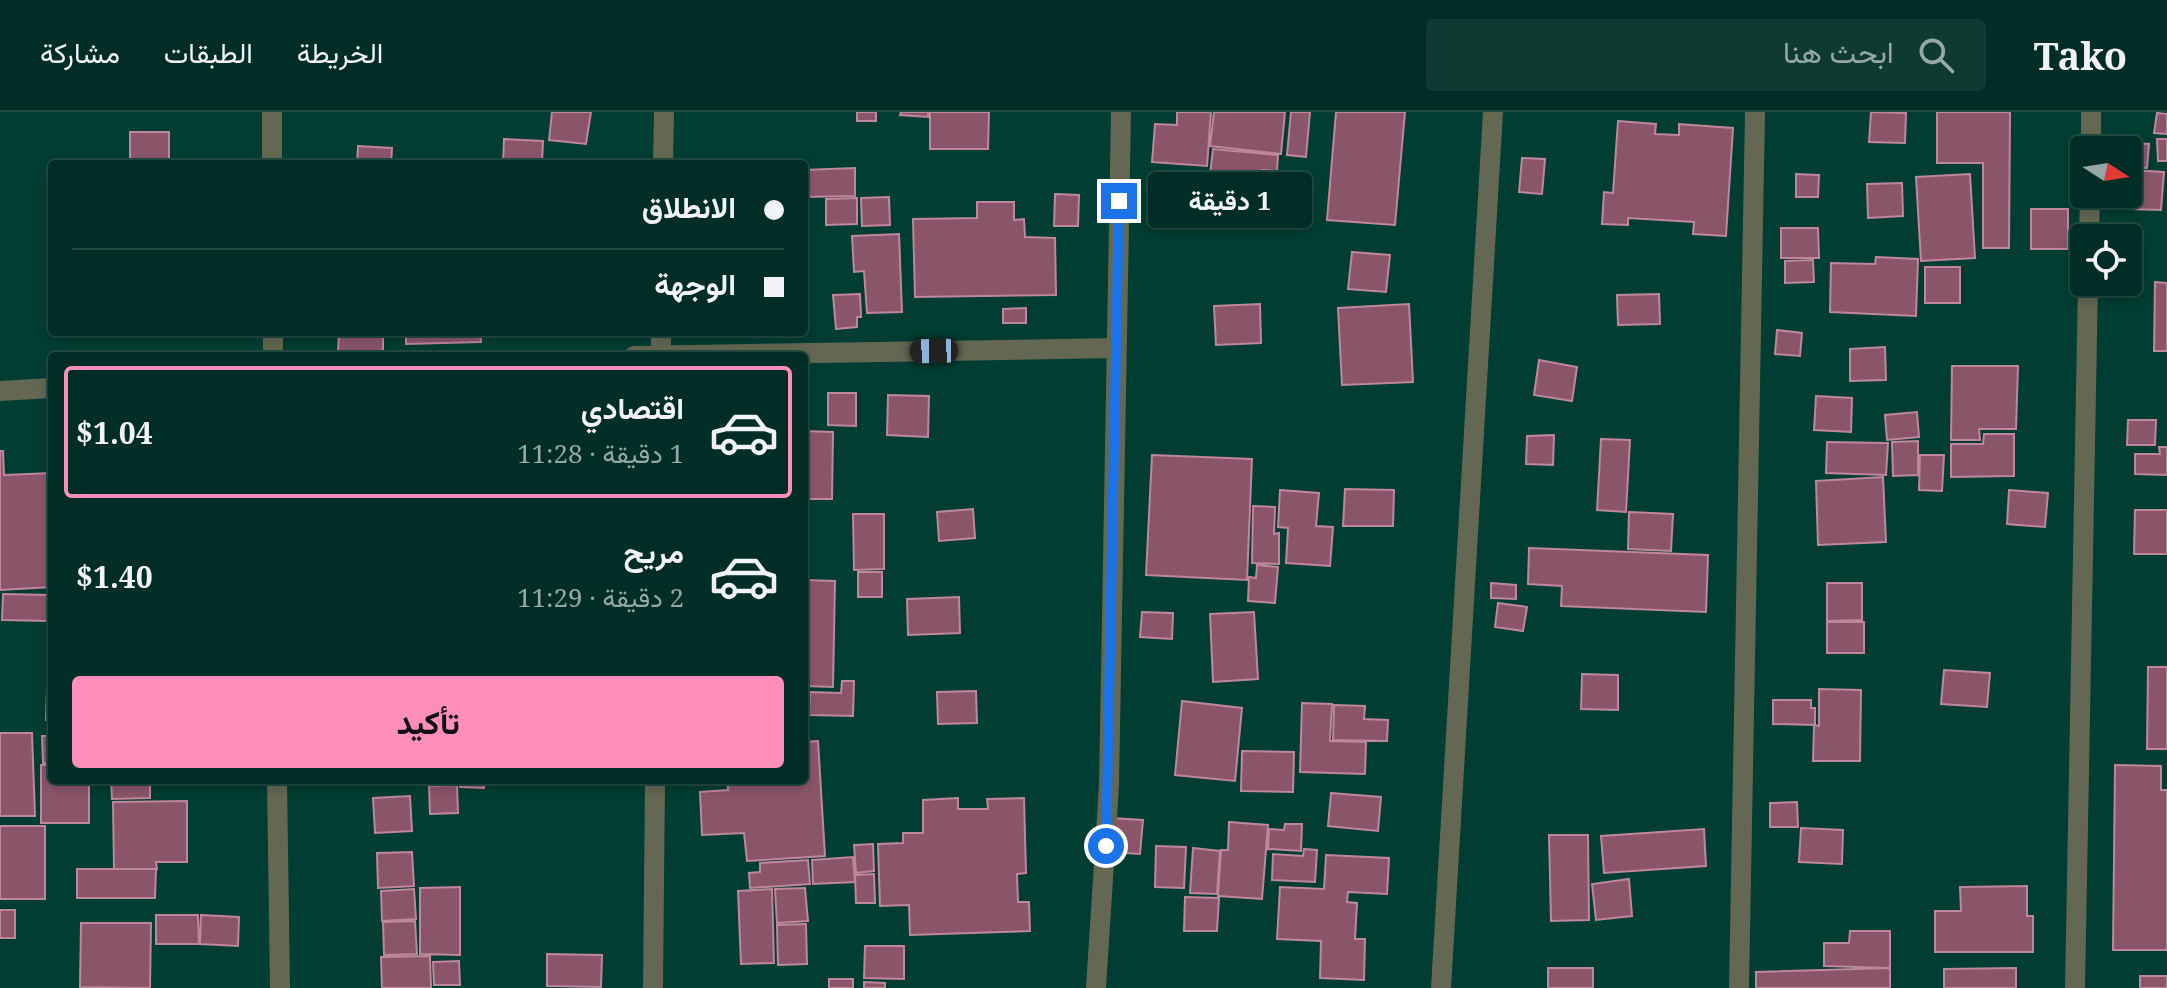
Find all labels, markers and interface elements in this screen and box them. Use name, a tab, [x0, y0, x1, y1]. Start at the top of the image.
search box	[1426, 19, 1986, 91]
text: Tako	[2034, 29, 2127, 81]
text: ابحث هنا	[1783, 31, 1894, 72]
text: مشاركة	[40, 33, 120, 71]
text: الطبقات	[164, 33, 253, 71]
text: الخريطة	[297, 33, 383, 71]
icon: search	[1914, 33, 1958, 77]
north arrow	[2070, 136, 2142, 208]
map controls	[2070, 136, 2142, 296]
callout: 1 دقيقة	[1147, 173, 1311, 229]
text: 1 دقيقة	[1189, 182, 1271, 218]
route end	[1101, 183, 1137, 219]
text: الانطلاق	[642, 186, 736, 227]
button: locate	[2070, 224, 2142, 296]
text: الوجهة	[654, 263, 736, 304]
car	[910, 339, 958, 363]
text: اقتصادي	[581, 387, 684, 428]
icon: car	[708, 396, 780, 468]
text: $1.04	[76, 412, 153, 453]
text: 1 دقيقة · 11:28	[517, 435, 684, 471]
text: مريح	[624, 531, 684, 572]
icon: car	[708, 540, 780, 612]
text: $1.40	[76, 556, 153, 597]
text: 2 دقيقة · 11:29	[517, 579, 684, 615]
button: تأكيد	[72, 676, 784, 768]
route start	[1088, 828, 1124, 864]

